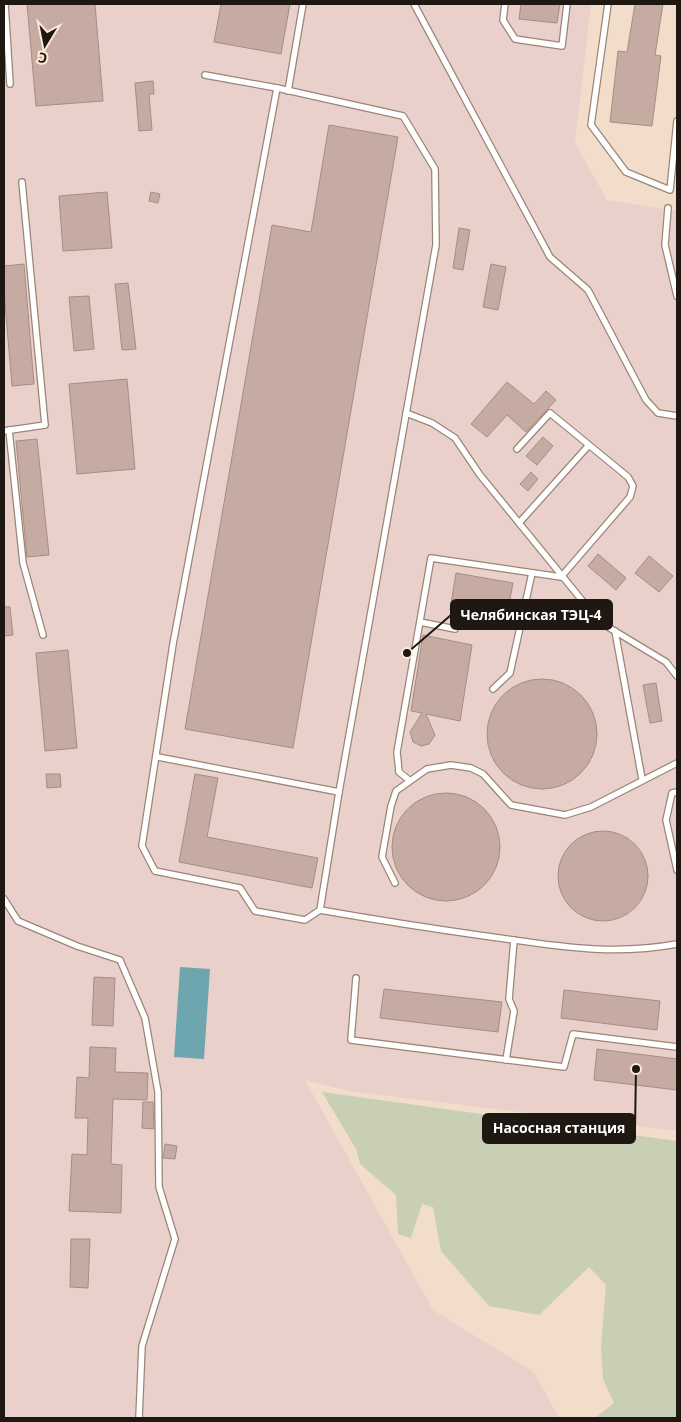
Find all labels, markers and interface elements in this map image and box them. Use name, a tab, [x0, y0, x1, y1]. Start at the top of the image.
north arrow	[20, 20, 70, 70]
text: С	[37, 48, 49, 68]
callout: Челябинская ТЭЦ-4	[451, 600, 612, 629]
text: Челябинская ТЭЦ-4	[461, 605, 601, 624]
callout: Насосная станция	[483, 1114, 635, 1143]
text: Насосная станция	[493, 1118, 625, 1137]

